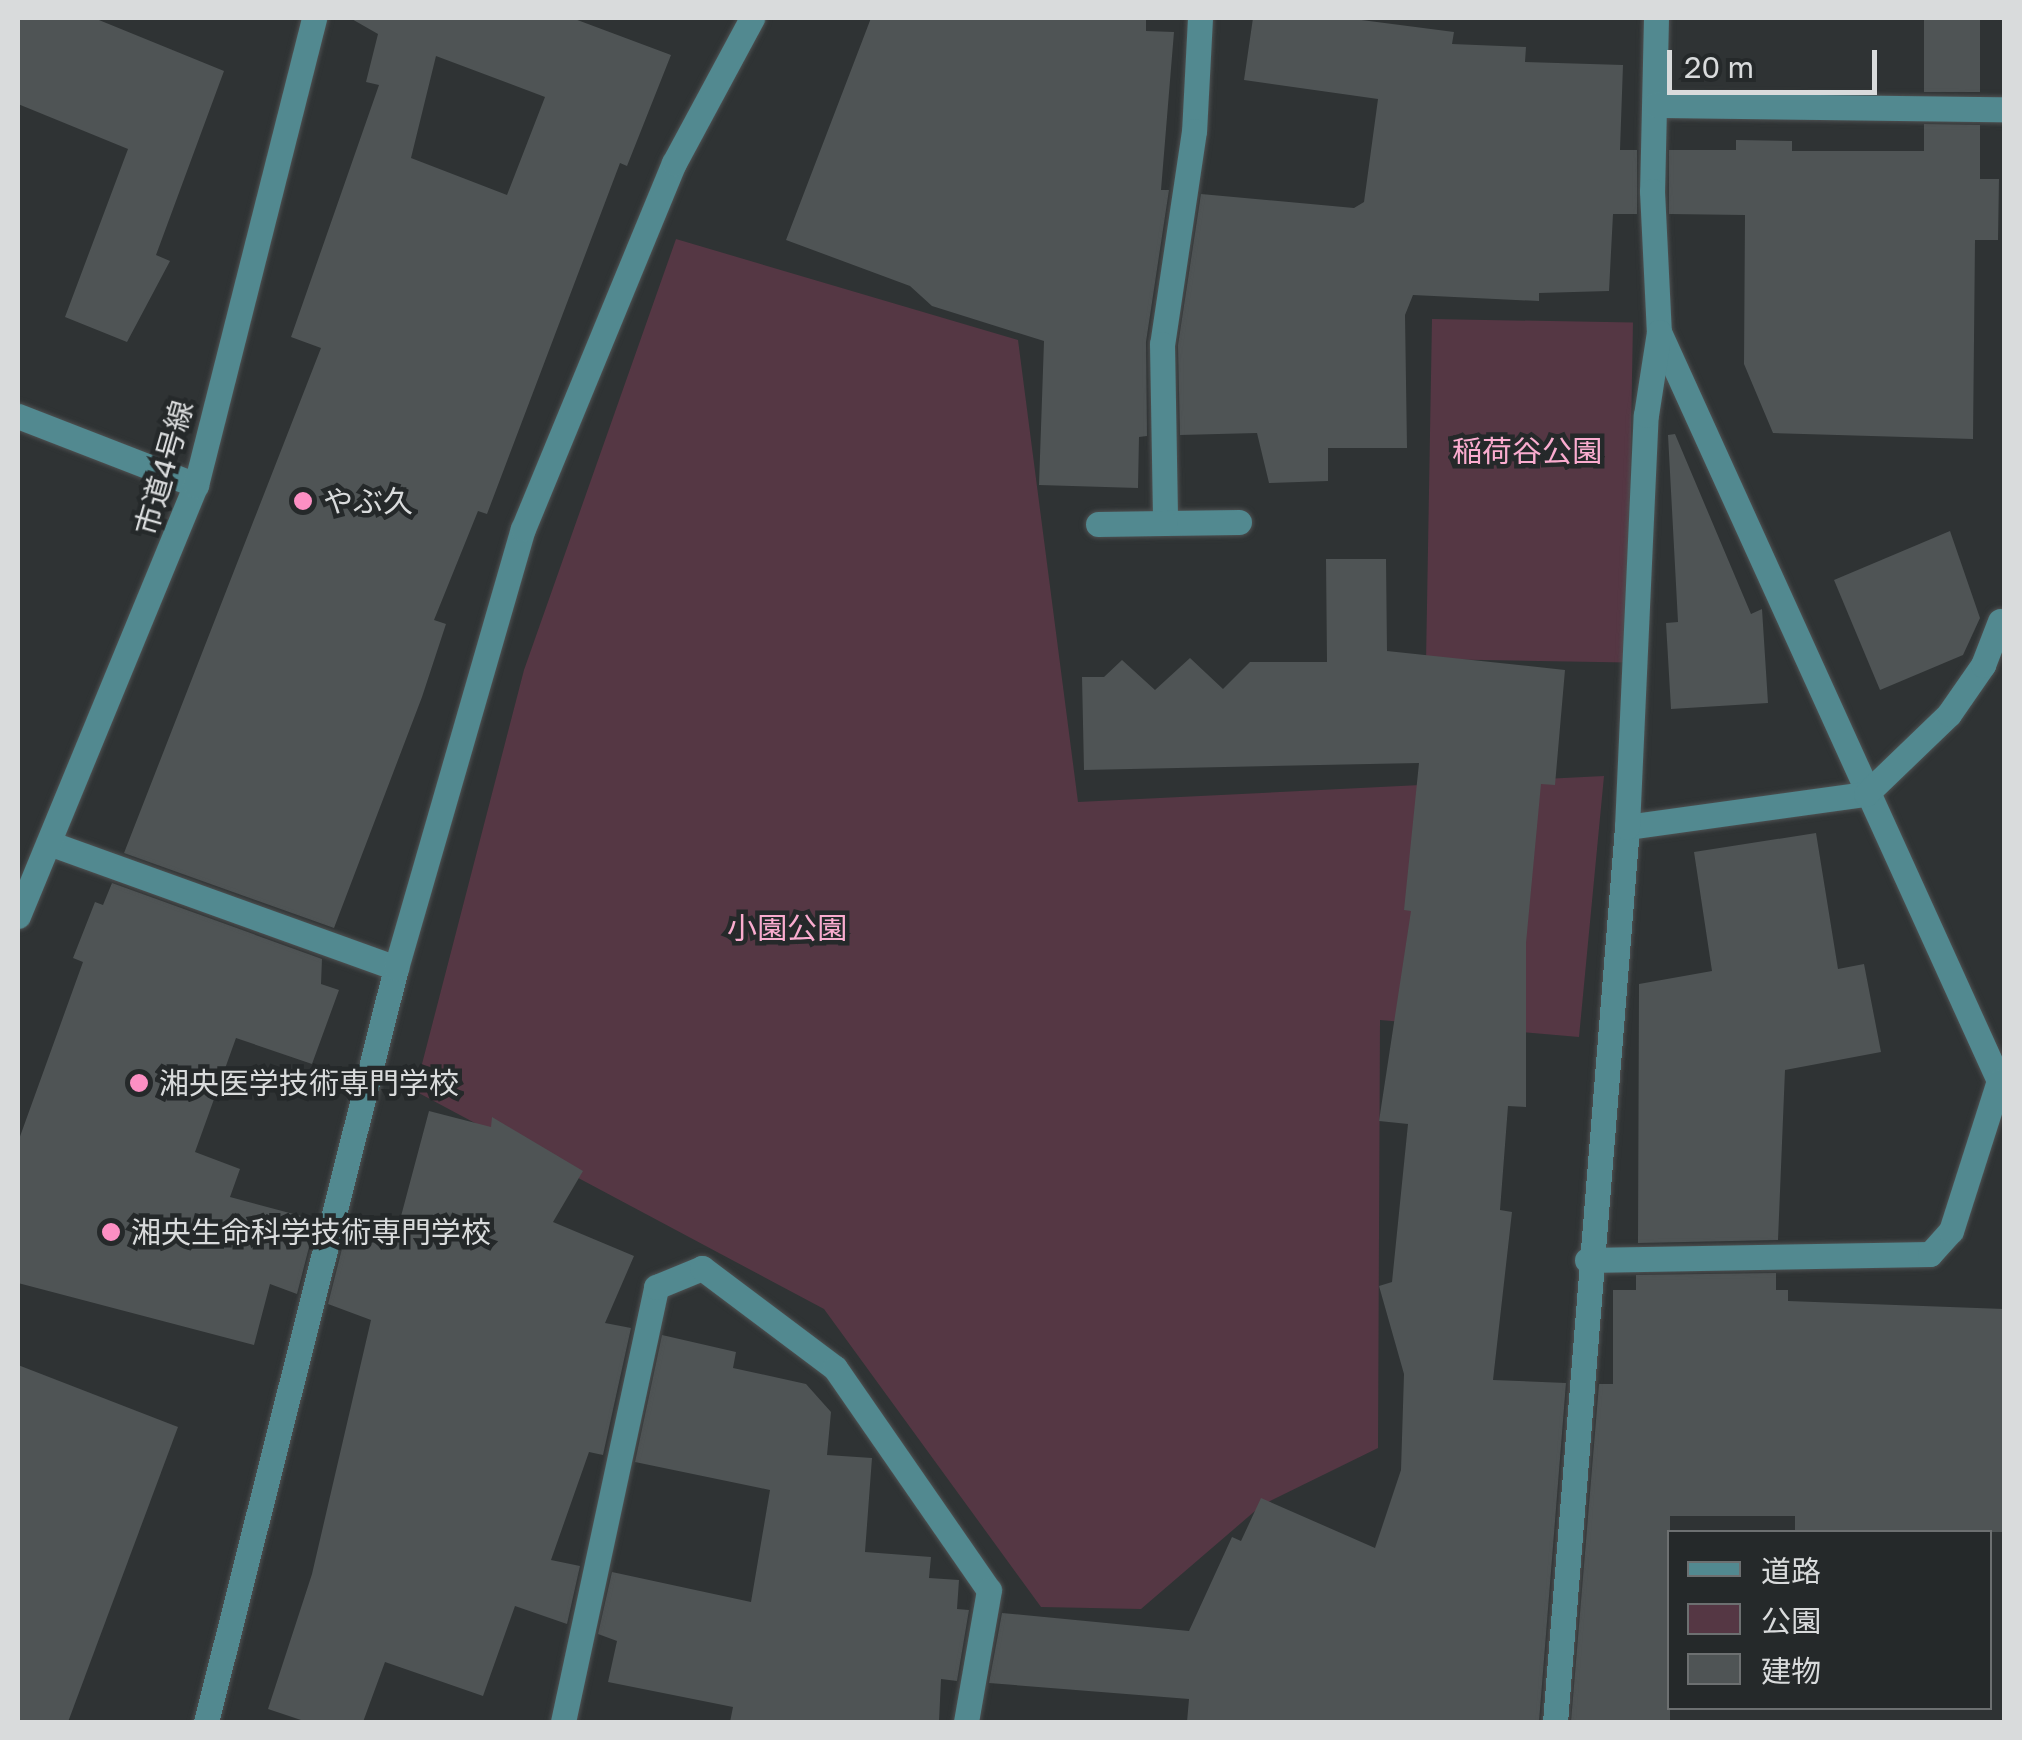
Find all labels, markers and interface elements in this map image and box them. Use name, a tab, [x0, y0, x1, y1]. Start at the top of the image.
scale bar	[1672, 30, 1882, 92]
text: 20 m	[1684, 49, 1754, 85]
street label: 市道4号線	[128, 397, 200, 539]
park label: 稲荷谷公園	[1452, 433, 1602, 469]
place label: やぶ久	[323, 483, 413, 519]
marker: やぶ久	[292, 490, 314, 512]
park label: 小園公園	[727, 910, 847, 946]
place label: 湘央医学技術専門学校	[159, 1065, 459, 1101]
marker: 湘央医学技術専門学校	[128, 1072, 150, 1094]
place label: 湘央生命科学技術専門学校	[131, 1214, 491, 1250]
marker: 湘央生命科学技術専門学校	[100, 1221, 122, 1243]
legend	[1667, 1530, 1992, 1710]
text: 道路	[1761, 1553, 1821, 1589]
text: 公園	[1761, 1603, 1821, 1639]
text: 建物	[1761, 1653, 1821, 1689]

